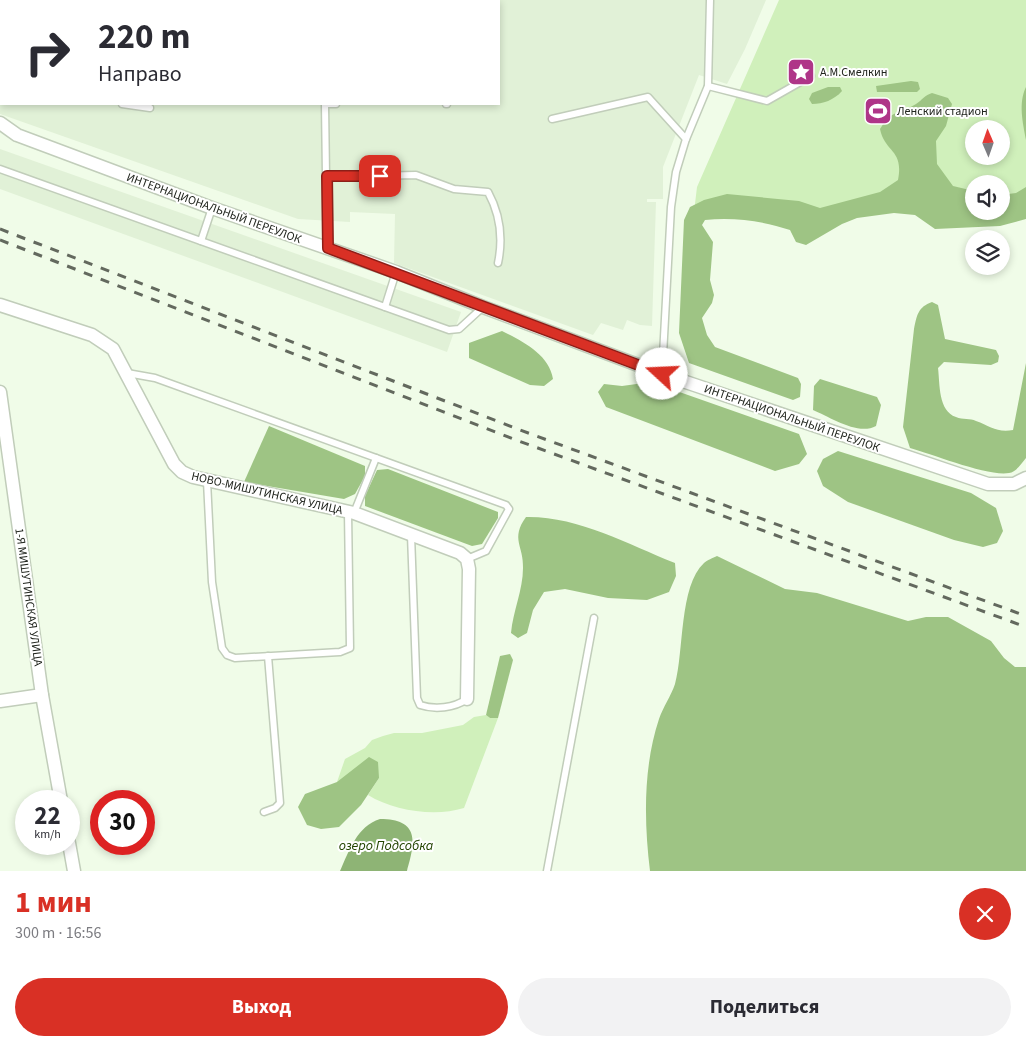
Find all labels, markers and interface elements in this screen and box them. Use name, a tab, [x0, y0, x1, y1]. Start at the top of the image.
text: 220 m	[98, 12, 190, 62]
icon: right	[15, 20, 80, 85]
place icon: А.М.Смелкин	[786, 57, 816, 87]
text: Направо	[98, 58, 182, 90]
place label: А.М.Смелкин	[820, 64, 887, 81]
sports icon: Ленский стадион	[863, 96, 893, 126]
place label: Ленский стадион	[897, 103, 988, 120]
north arrow	[965, 120, 1010, 165]
map controls	[965, 120, 1010, 275]
pin	[359, 155, 401, 197]
icon: arrive	[366, 162, 394, 190]
street label: ИНТЕРНАЦИОНАЛЬНЫЙ ПЕРЕУЛОК	[124, 169, 304, 248]
button: sound	[965, 175, 1010, 220]
button: layers	[965, 230, 1010, 275]
position arrow	[635, 347, 687, 399]
street label: ИНТЕРНАЦИОНАЛЬНЫЙ ПЕРЕУЛОК	[702, 380, 882, 457]
street label: НОВО-МИШУТИНСКАЯ УЛИЦА	[190, 468, 345, 519]
street label: 1-Я МИШУТИНСКАЯ УЛИЦА	[10, 527, 47, 668]
speed limit sign: 30	[90, 790, 155, 855]
text: 22	[34, 798, 61, 834]
text: km/h	[34, 826, 61, 843]
water label: озеро Подсобка	[339, 836, 434, 856]
text: 1 мин	[15, 881, 92, 924]
button: close	[959, 888, 1011, 940]
text: 300 m · 16:56	[15, 922, 102, 944]
button: Выход	[15, 978, 508, 1036]
button: Поделиться	[518, 978, 1011, 1036]

